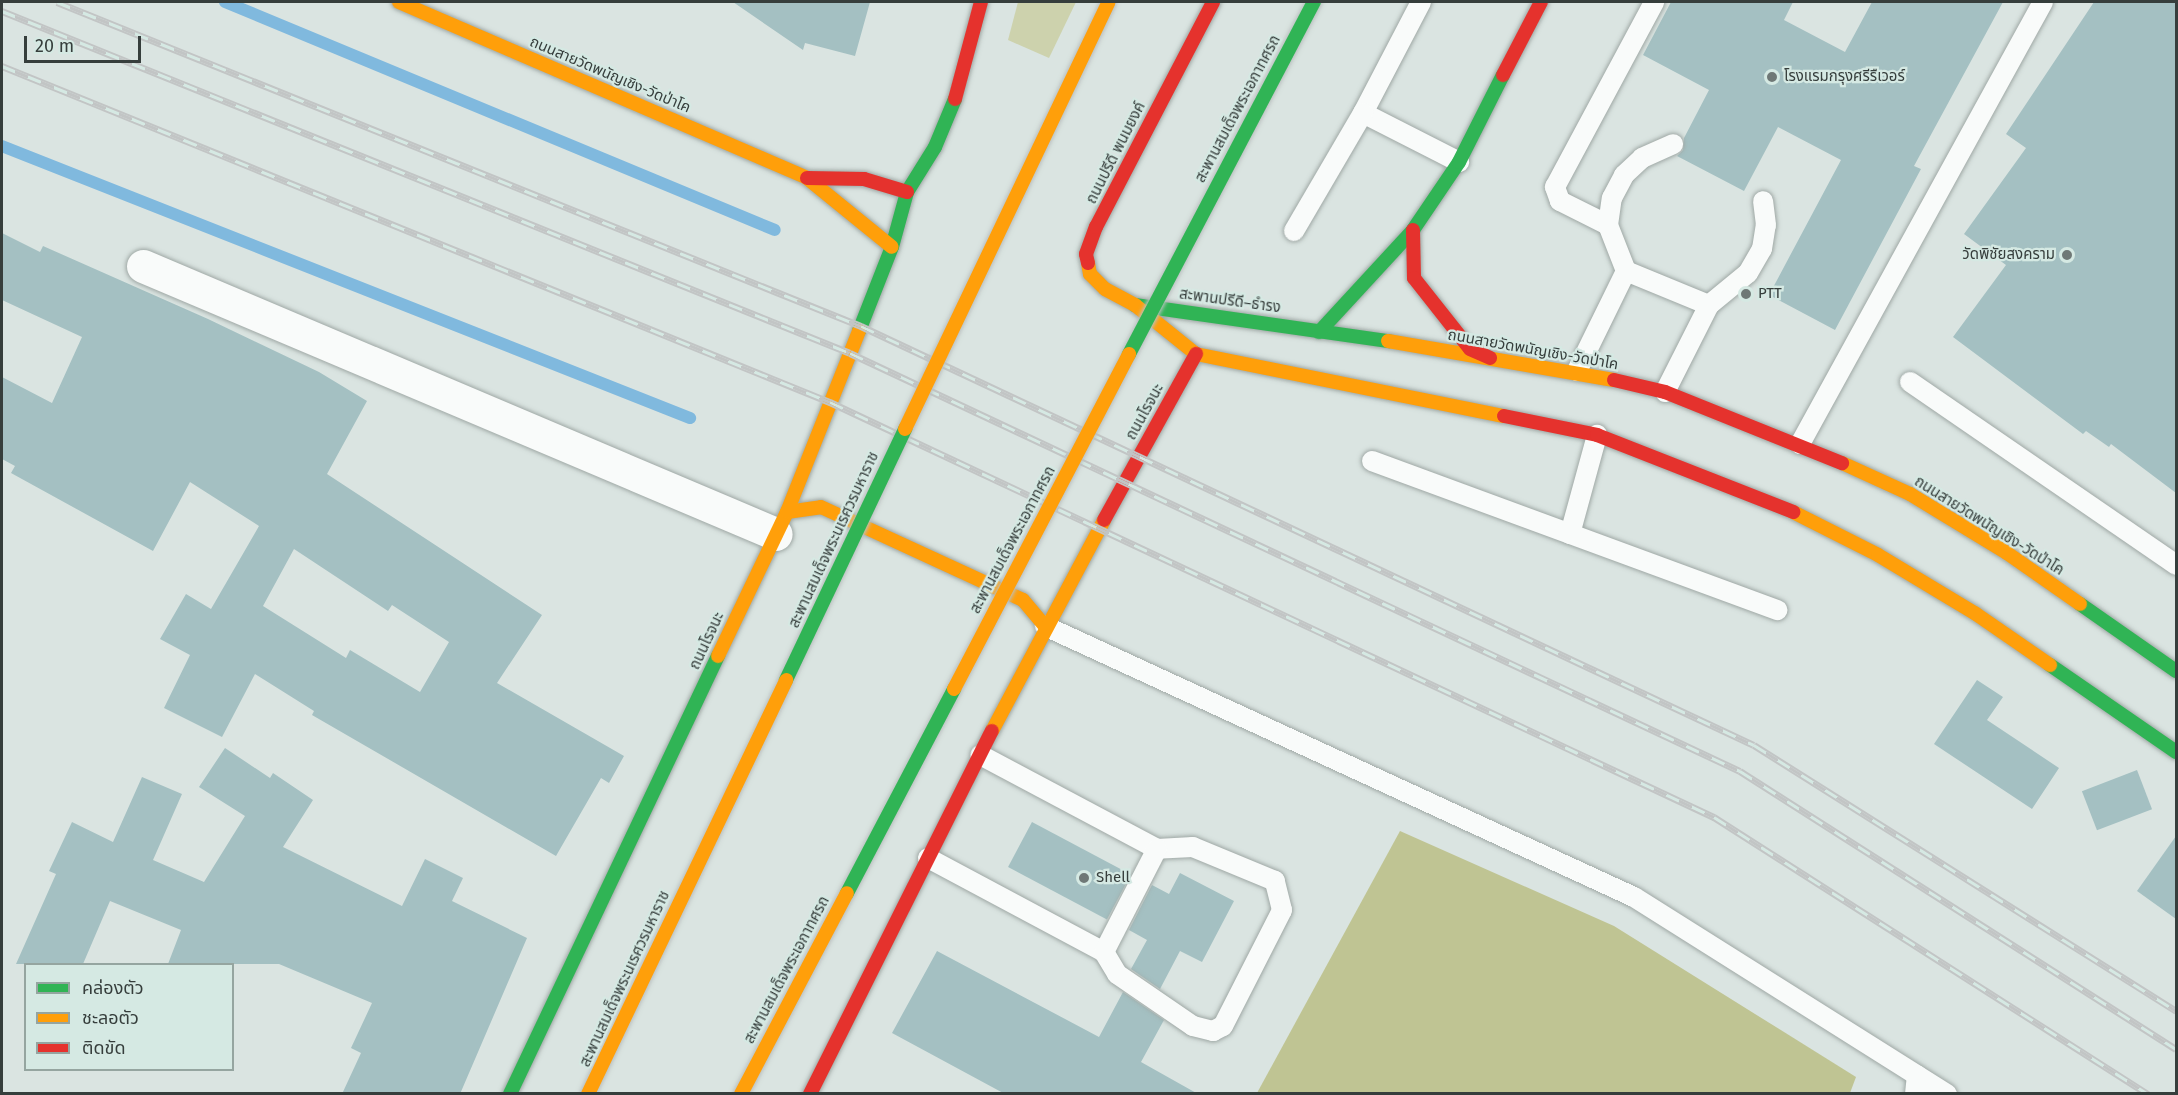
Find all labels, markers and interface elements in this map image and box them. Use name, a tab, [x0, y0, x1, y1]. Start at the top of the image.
scale bar	[27, 24, 144, 62]
street label: สะพานสมเด็จพระเอกาทศรถ	[1191, 32, 1285, 186]
street label: ถนนสายวัดพนัญเชิง-วัดป่าโค	[527, 33, 693, 117]
text: 20 m	[35, 35, 74, 57]
place label: โรงแรมกรุงศรีรืเวอร์	[1784, 68, 1905, 86]
marker: โรงแรมกรุงศรีรืเวอร์	[1765, 70, 1779, 84]
street label: ถนนปรีดี พนมยงค์	[1083, 99, 1149, 207]
place label: วัดพิชัยสงคราม	[1962, 246, 2055, 264]
marker: วัดพิชัยสงคราม	[2060, 248, 2074, 262]
street label: สะพานปรีดี–ธำรง	[1178, 285, 1282, 317]
place label: PTT	[1758, 285, 1782, 303]
marker: PTT	[1739, 287, 1753, 301]
street label: ถนนสายวัดพนัญเชิง-วัดป่าโค	[1446, 326, 1620, 374]
street label: ถนนโรจนะ	[1122, 381, 1168, 443]
street label: สะพานสมเด็จพระนเรศวรมหาราช	[785, 449, 883, 631]
street label: สะพานสมเด็จพระเอกาทศรถ	[966, 463, 1060, 617]
street label: ถนนสายวัดพนัญเชิง-วัดป่าโค	[1911, 473, 2067, 579]
street label: ถนนโรจนะ	[686, 609, 728, 673]
place label: Shell	[1096, 869, 1130, 887]
marker: Shell	[1077, 871, 1091, 885]
street label: สะพานสมเด็จพระนเรศวรมหาราช	[576, 888, 674, 1070]
street label: สะพานสมเด็จพระเอกาทศรถ	[740, 893, 834, 1047]
legend	[24, 963, 234, 1071]
text: คล่องตัว	[82, 977, 144, 999]
text: ชะลอตัว	[82, 1007, 139, 1029]
text: ติดขัด	[82, 1037, 125, 1059]

